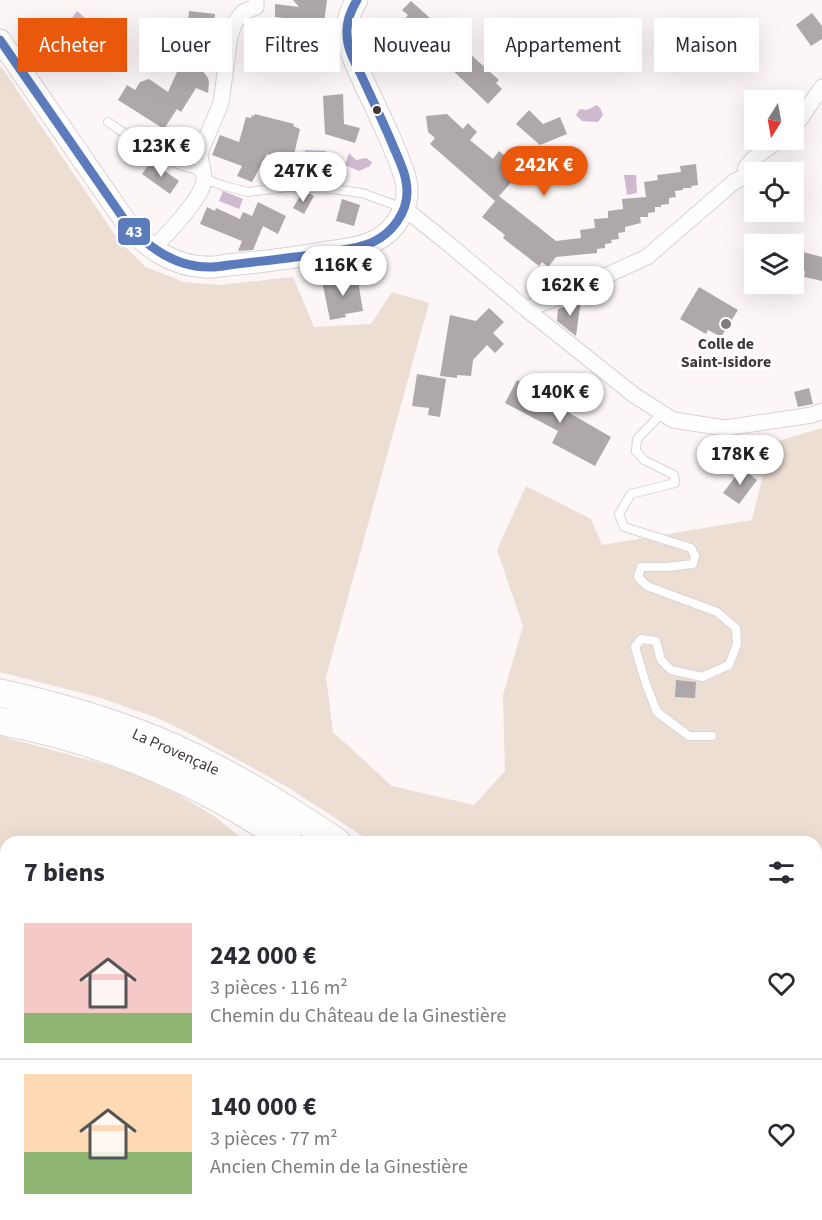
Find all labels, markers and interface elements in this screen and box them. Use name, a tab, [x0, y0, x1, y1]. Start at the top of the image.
chip: Acheter	[18, 18, 127, 72]
chip: Louer	[139, 18, 232, 72]
chip: Filtres	[244, 18, 340, 72]
chip: Nouveau	[352, 18, 472, 72]
chip: Appartement	[484, 18, 642, 72]
chip: Maison	[654, 18, 759, 72]
north arrow	[744, 90, 804, 150]
map controls	[744, 90, 804, 294]
unlabelled marker	[371, 104, 383, 116]
pin: 123K €	[112, 127, 210, 178]
text: 123K €	[132, 132, 190, 160]
pin: 242K €	[495, 146, 593, 197]
text: 242K €	[515, 151, 573, 179]
pin: 247K €	[254, 152, 352, 203]
text: 247K €	[274, 157, 332, 185]
button: locate	[744, 162, 804, 222]
line badge: 43	[117, 217, 151, 246]
text: 43	[126, 221, 142, 243]
button: layers	[744, 234, 804, 294]
pin: 116K €	[294, 246, 392, 297]
text: 116K €	[314, 251, 372, 279]
pin: 162K €	[521, 266, 619, 317]
text: 162K €	[541, 271, 599, 299]
marker: Colle de Saint-Isidore	[719, 317, 733, 331]
place label: Colle de Saint-Isidore	[681, 333, 771, 373]
pin: 140K €	[511, 373, 609, 424]
text: 140K €	[531, 378, 589, 406]
pin: 178K €	[691, 435, 789, 486]
text: 178K €	[711, 440, 769, 468]
street label: La Provençale	[128, 723, 223, 781]
text: 7 biens	[24, 854, 105, 891]
icon: filters	[765, 856, 798, 889]
text: 242 000 €	[210, 937, 317, 974]
icon: home	[72, 947, 144, 1019]
icon: heart	[765, 967, 798, 1000]
text: 3 pièces · 116 m²	[210, 974, 348, 1002]
text: Chemin du Château de la Ginestière	[210, 1002, 506, 1030]
text: 140 000 €	[210, 1088, 317, 1125]
icon: home	[72, 1098, 144, 1170]
icon: heart	[765, 1118, 798, 1151]
text: 3 pièces · 77 m²	[210, 1125, 338, 1153]
text: Ancien Chemin de la Ginestière	[210, 1153, 468, 1181]

